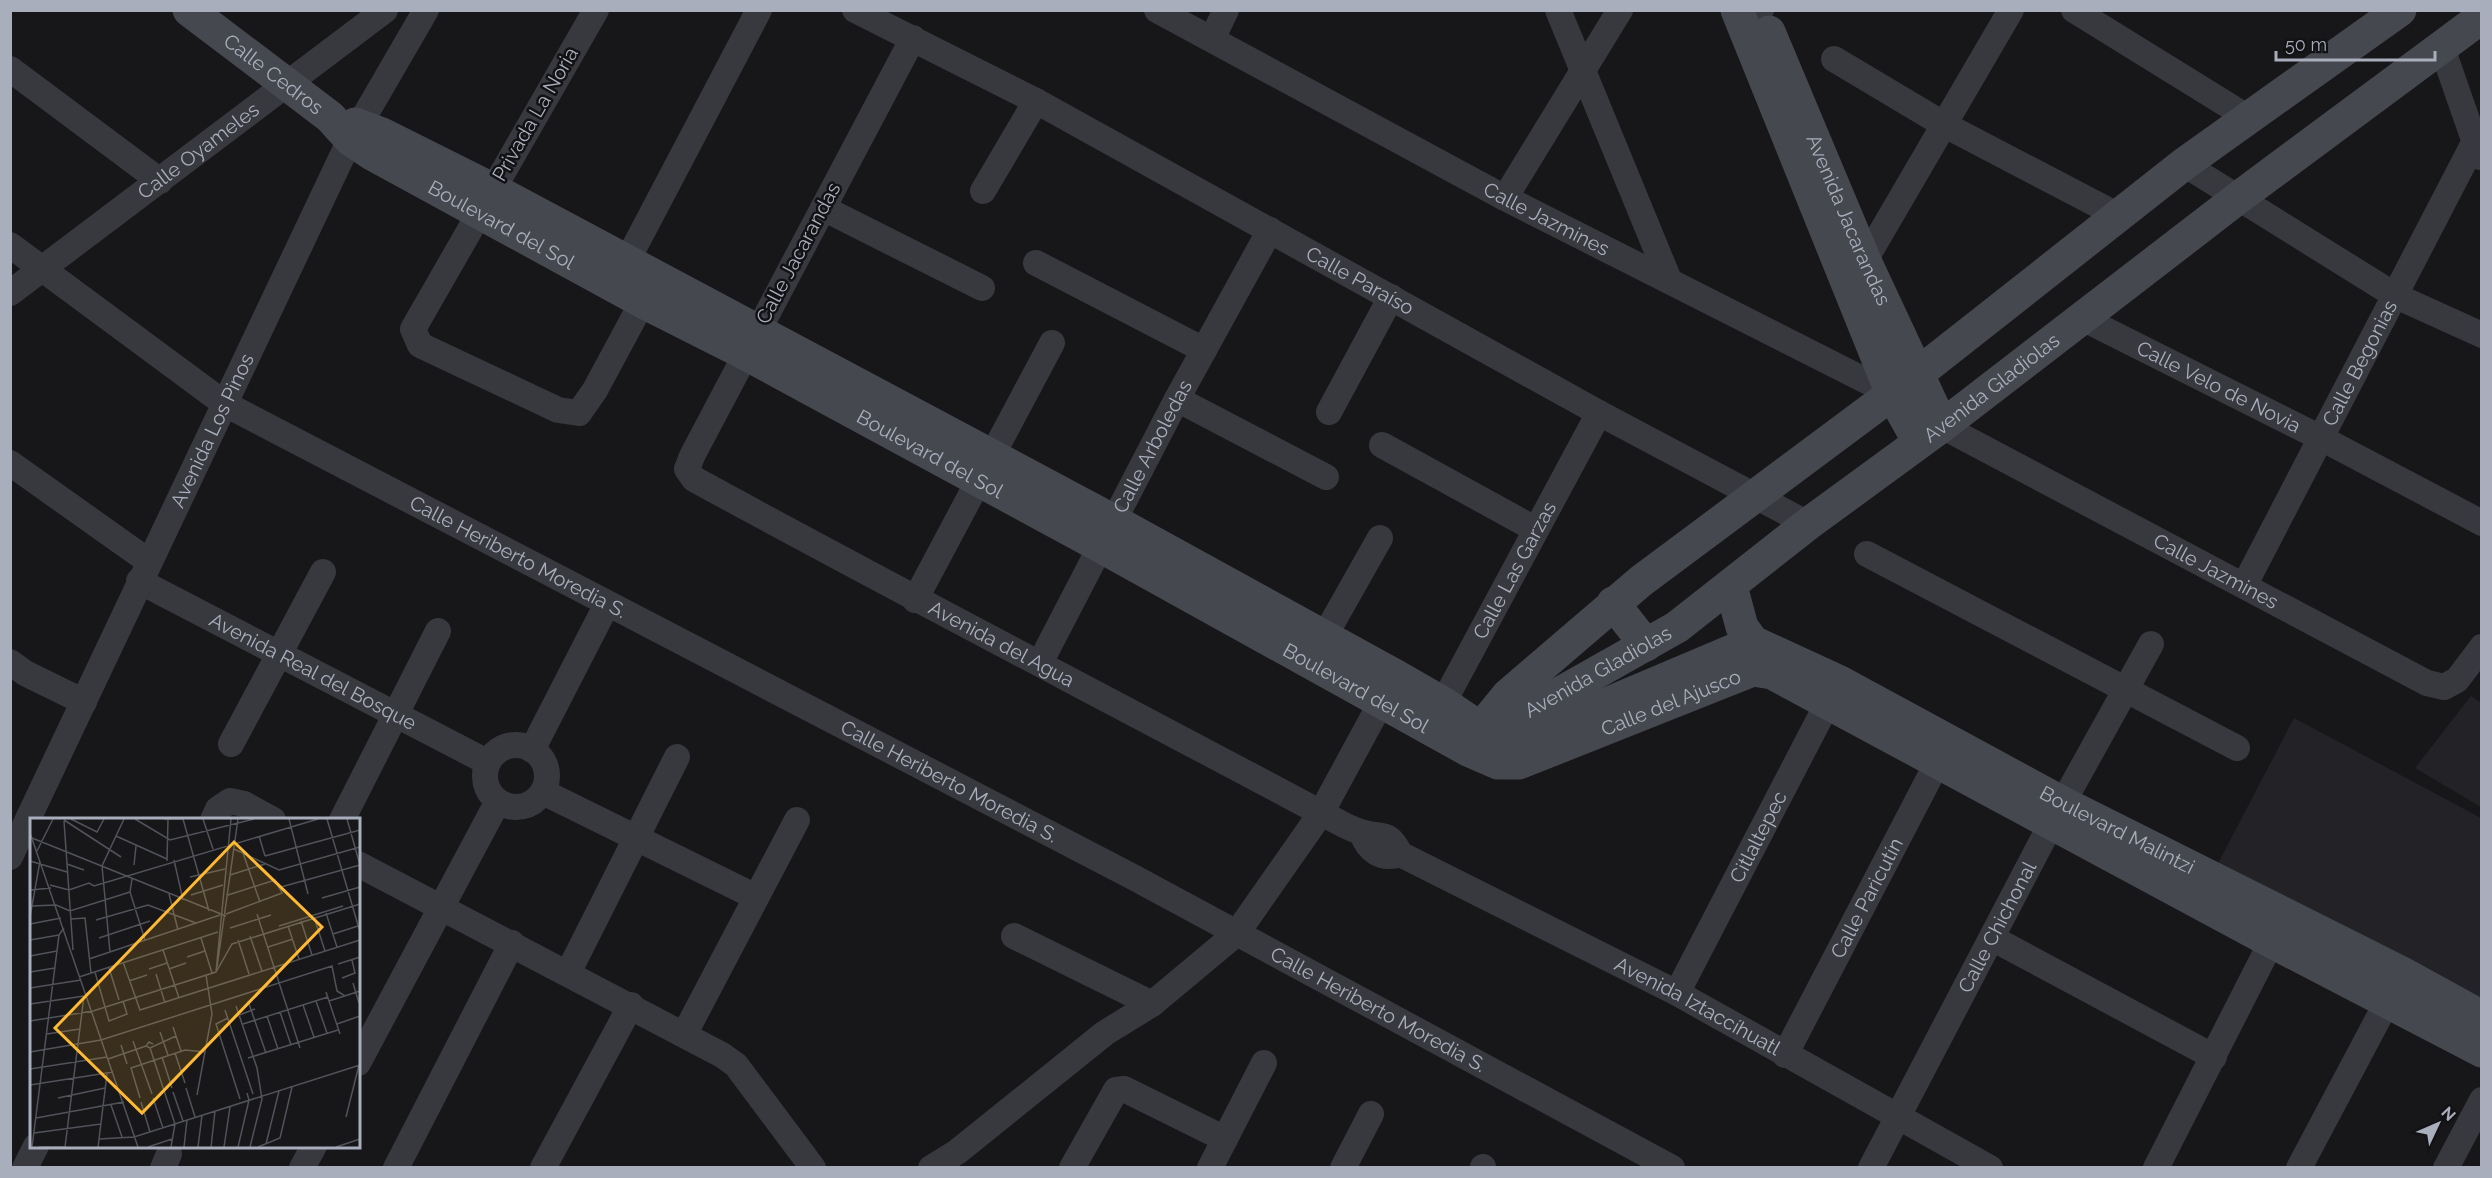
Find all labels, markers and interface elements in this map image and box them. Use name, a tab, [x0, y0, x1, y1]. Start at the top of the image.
scale bar	[2276, 24, 2435, 62]
street label: Calle Cedros	[219, 29, 328, 119]
text: 50 m	[2285, 34, 2327, 55]
street label: Privada La Noria	[487, 43, 583, 185]
street label: Calle Oyameles	[133, 97, 264, 204]
street label: Avenida Jacarandas	[1801, 131, 1896, 309]
street label: Boulevard del Sol	[424, 175, 579, 275]
street label: Calle Jazmines	[1480, 177, 1613, 261]
street label: Calle Jacarandas	[751, 178, 845, 328]
street label: Calle Paraíso	[1302, 241, 1418, 320]
street label: Calle Begonias	[2317, 296, 2402, 430]
street label: Avenida Gladiolas	[1919, 328, 2064, 447]
street label: Calle Velo de Novia	[2133, 335, 2305, 438]
street label: Avenida Los Pinos	[165, 350, 259, 511]
street label: Calle Arboledas	[1108, 376, 1197, 517]
street label: Boulevard del Sol	[853, 404, 1008, 504]
street label: Calle Heriberto Moredia S.	[406, 490, 631, 623]
street label: Calle Las Garzas	[1468, 497, 1561, 643]
street label: Calle Jazmines	[2149, 528, 2282, 614]
street label: Avenida del Agua	[925, 596, 1079, 692]
street label: Avenida Real del Bosque	[205, 608, 421, 735]
street label: Avenida Gladiolas	[1520, 621, 1676, 723]
street label: Boulevard del Sol	[1279, 638, 1434, 738]
street label: Calle del Ajusco	[1597, 664, 1744, 741]
street label: Calle Heriberto Moredia S.	[837, 715, 1062, 848]
street label: Boulevard Malintzi	[2036, 781, 2199, 879]
street label: Citlaltepec	[1724, 787, 1792, 887]
inset map	[30, 818, 360, 1148]
street label: Calle Paricutín	[1825, 834, 1908, 962]
street label: Calle Chichonal	[1953, 857, 2042, 997]
street label: Calle Heriberto Moredia S.	[1266, 942, 1490, 1077]
street label: Avenida Iztaccíhuatl	[1611, 952, 1785, 1061]
north arrow	[2408, 1094, 2468, 1154]
text: N	[2437, 1103, 2460, 1125]

